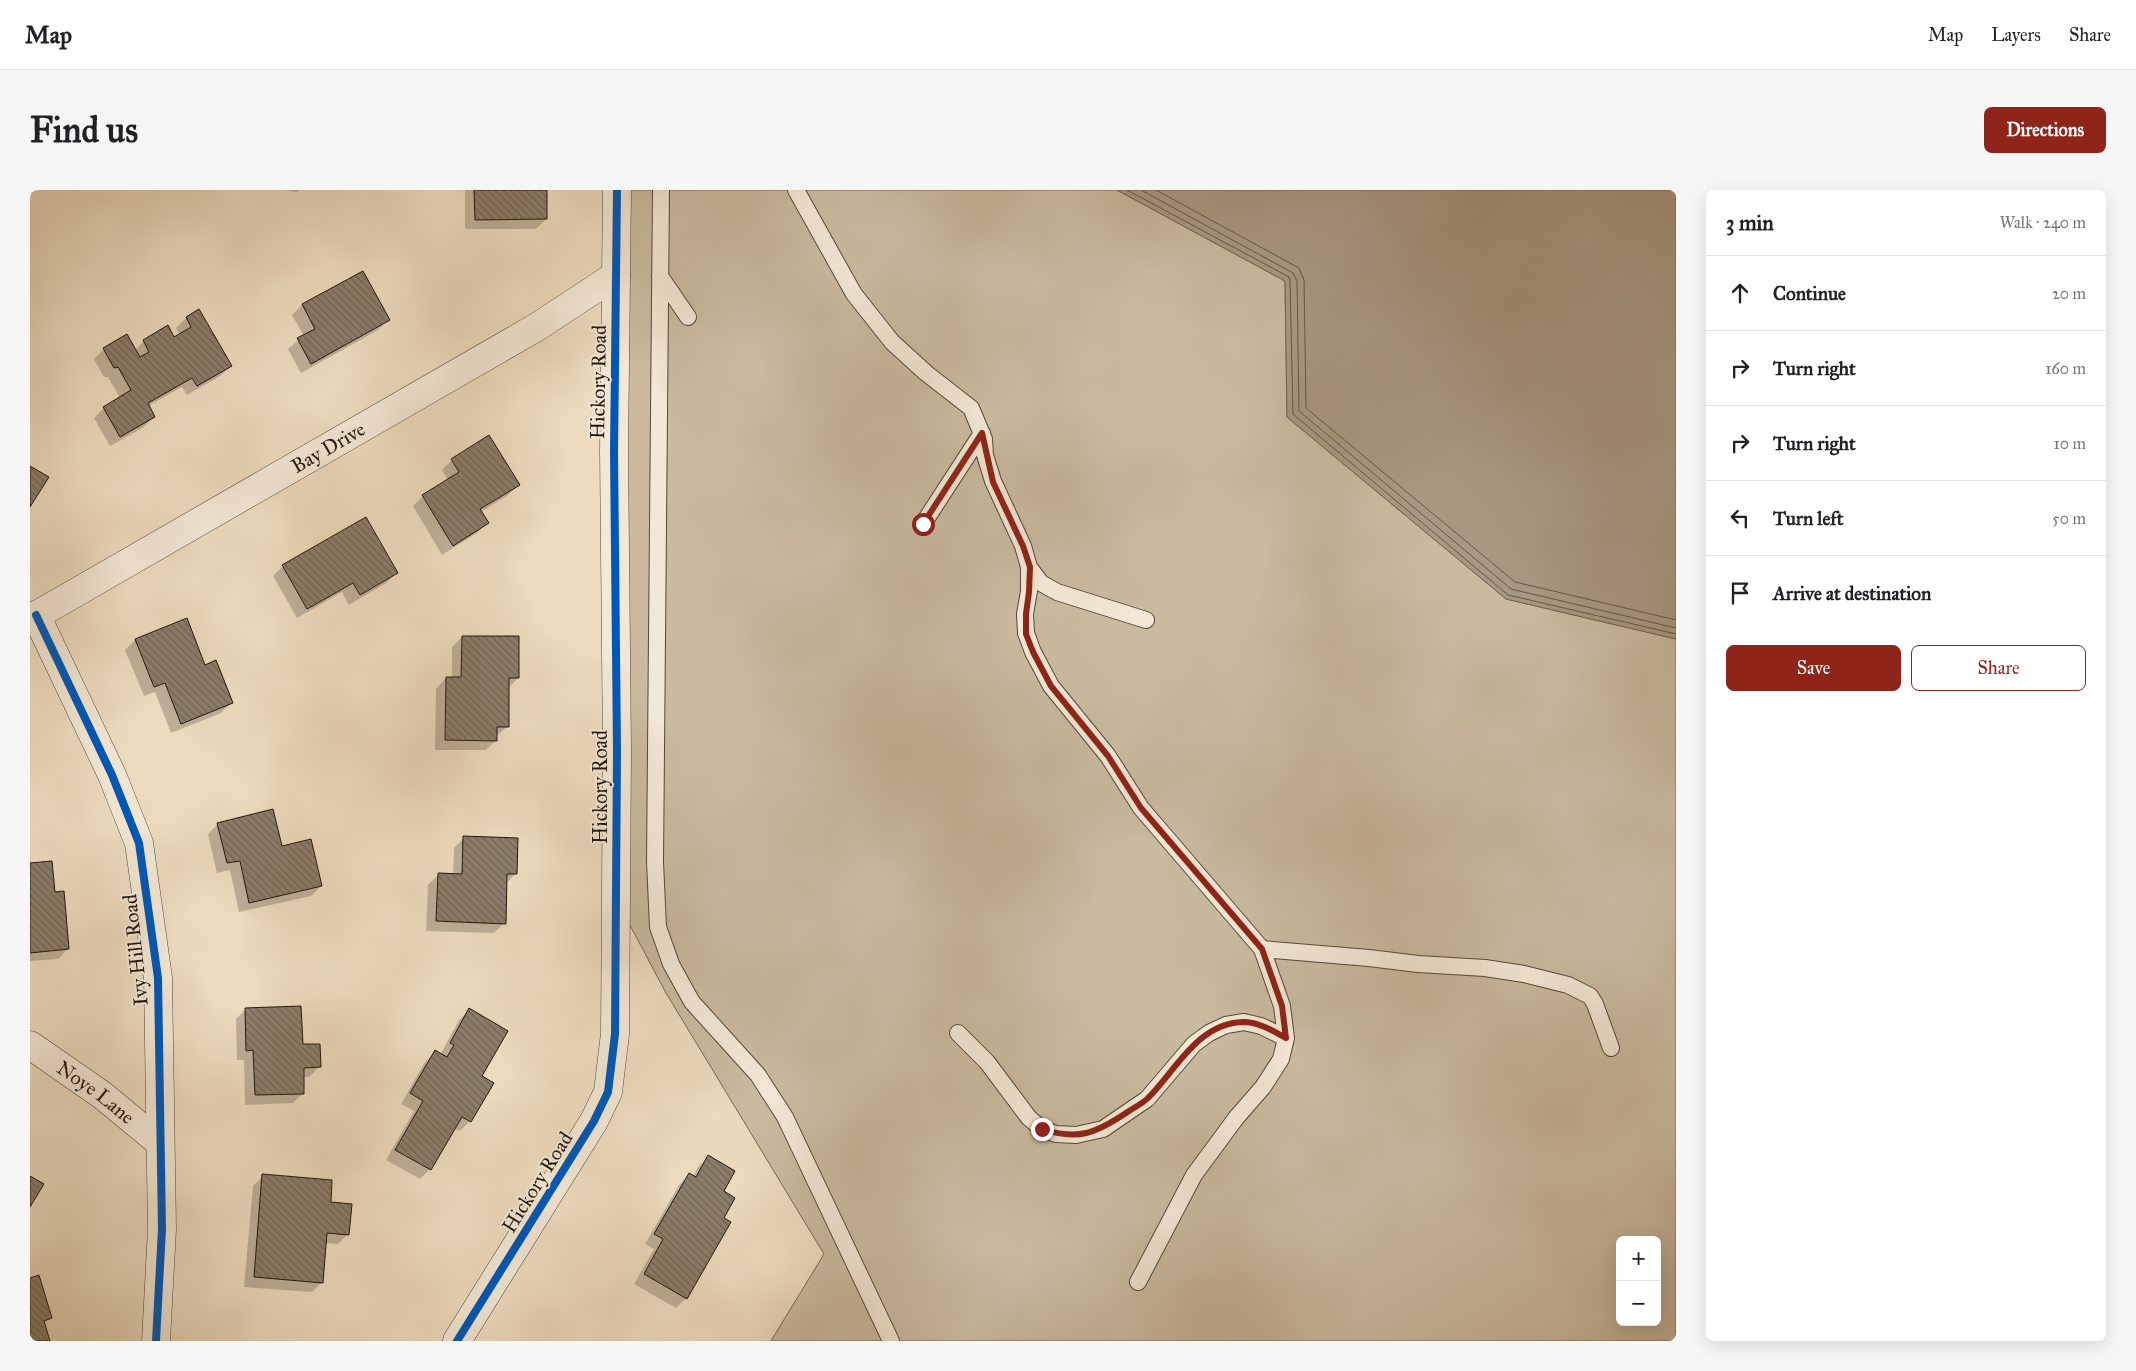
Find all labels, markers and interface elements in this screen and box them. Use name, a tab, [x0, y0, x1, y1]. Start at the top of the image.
text: Map	[25, 20, 72, 50]
text: Map	[1928, 24, 1963, 46]
text: Layers	[1991, 24, 2041, 46]
text: Share	[2069, 24, 2111, 46]
button: Directions	[1984, 107, 2106, 153]
text: Find us	[30, 109, 138, 152]
text: 3 min	[1726, 210, 1774, 236]
text: Walk · 240 m	[2000, 213, 2086, 232]
icon: ahead	[1726, 279, 1754, 307]
text: Continue	[1773, 282, 1846, 305]
text: 20 m	[2052, 284, 2086, 303]
street label: Hickory Road	[585, 325, 611, 439]
icon: right	[1726, 354, 1754, 382]
text: Turn right	[1773, 357, 1856, 380]
text: 160 m	[2045, 359, 2086, 378]
street label: Bay Drive	[287, 417, 369, 478]
icon: right	[1726, 429, 1754, 457]
text: Turn right	[1773, 432, 1856, 455]
text: 10 m	[2054, 434, 2086, 453]
icon: left	[1726, 504, 1754, 532]
text: Turn left	[1773, 507, 1843, 530]
text: 50 m	[2052, 509, 2086, 528]
route start	[912, 513, 935, 536]
icon: arrive	[1726, 579, 1754, 607]
text: Arrive at destination	[1773, 582, 1931, 605]
button: Save	[1726, 645, 1901, 691]
button: Share	[1911, 645, 2086, 691]
street label: Hickory Road	[588, 730, 612, 844]
street label: Ivy Hill Road	[117, 893, 153, 1007]
street label: Noye Lane	[52, 1055, 140, 1129]
route end	[1031, 1118, 1054, 1141]
street label: Hickory Road	[497, 1127, 577, 1237]
map controls	[1616, 1236, 1661, 1326]
button: +	[1616, 1236, 1661, 1281]
button: −	[1616, 1281, 1661, 1326]

